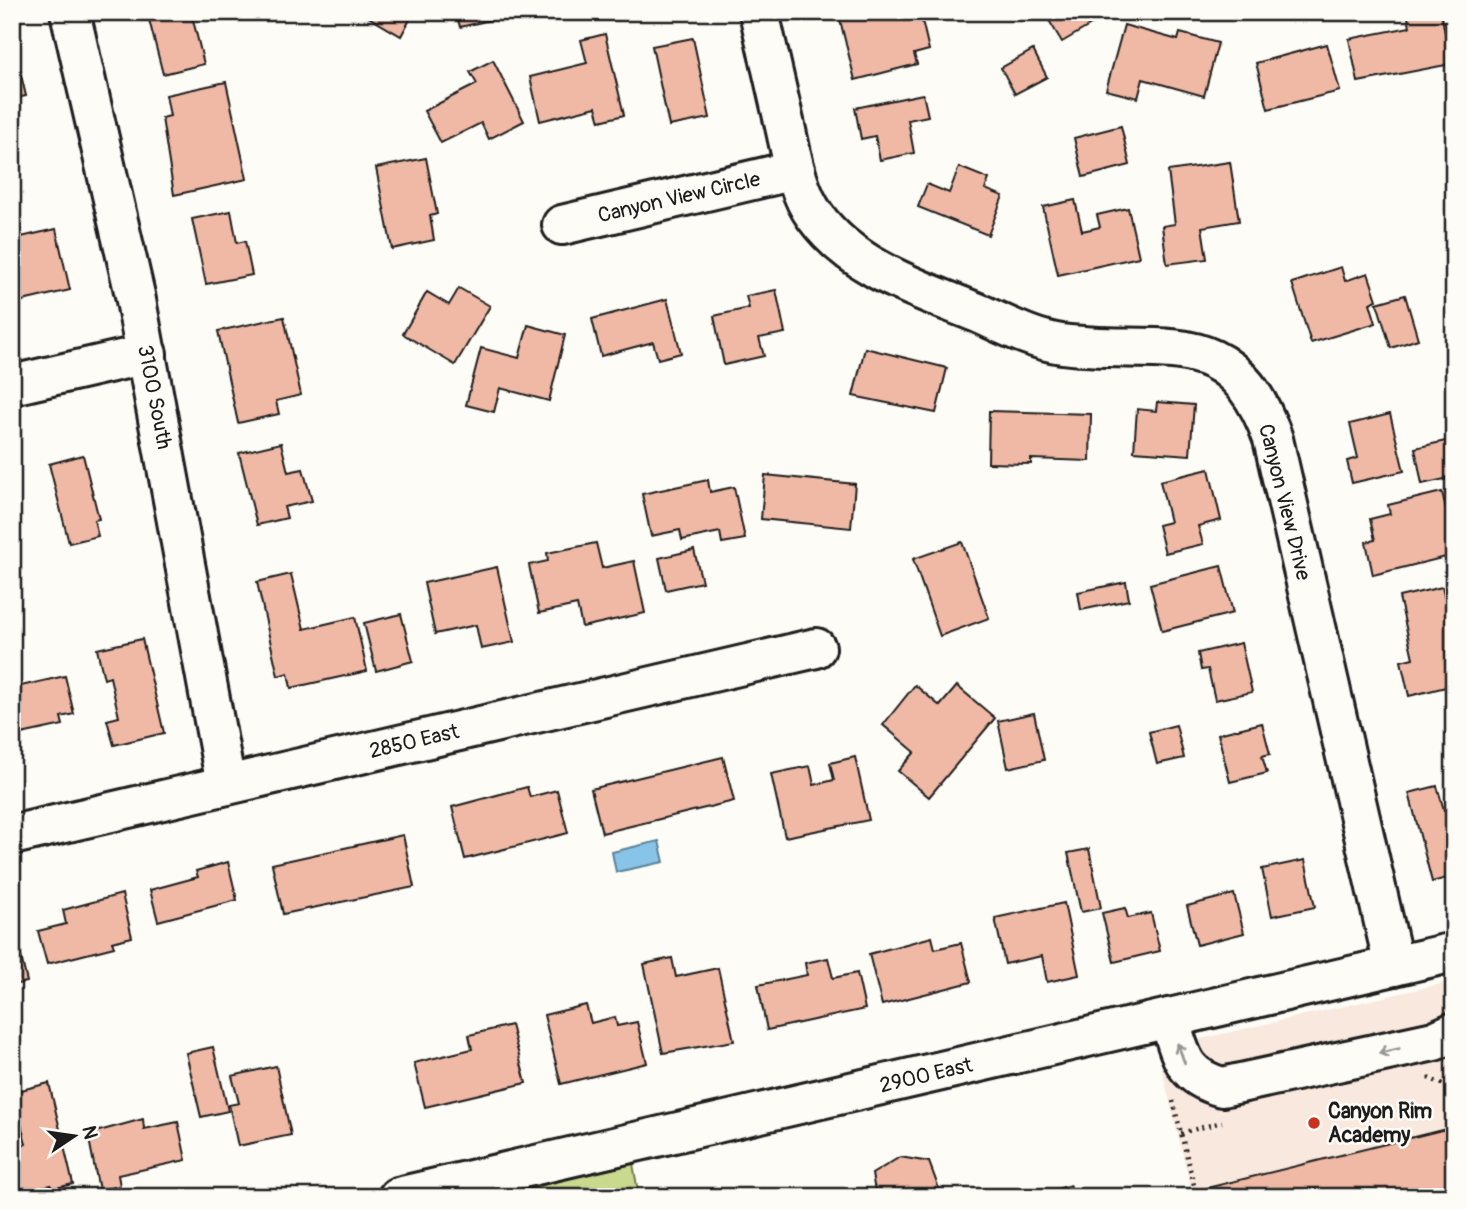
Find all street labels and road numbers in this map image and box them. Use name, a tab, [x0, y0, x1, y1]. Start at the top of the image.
street label: Canyon View Circle	[595, 166, 763, 229]
street label: 3100 South	[131, 343, 178, 451]
street label: Canyon View Drive	[1252, 421, 1317, 584]
street label: 2850 East	[367, 718, 462, 765]
street label: 2900 East	[877, 1052, 976, 1099]

